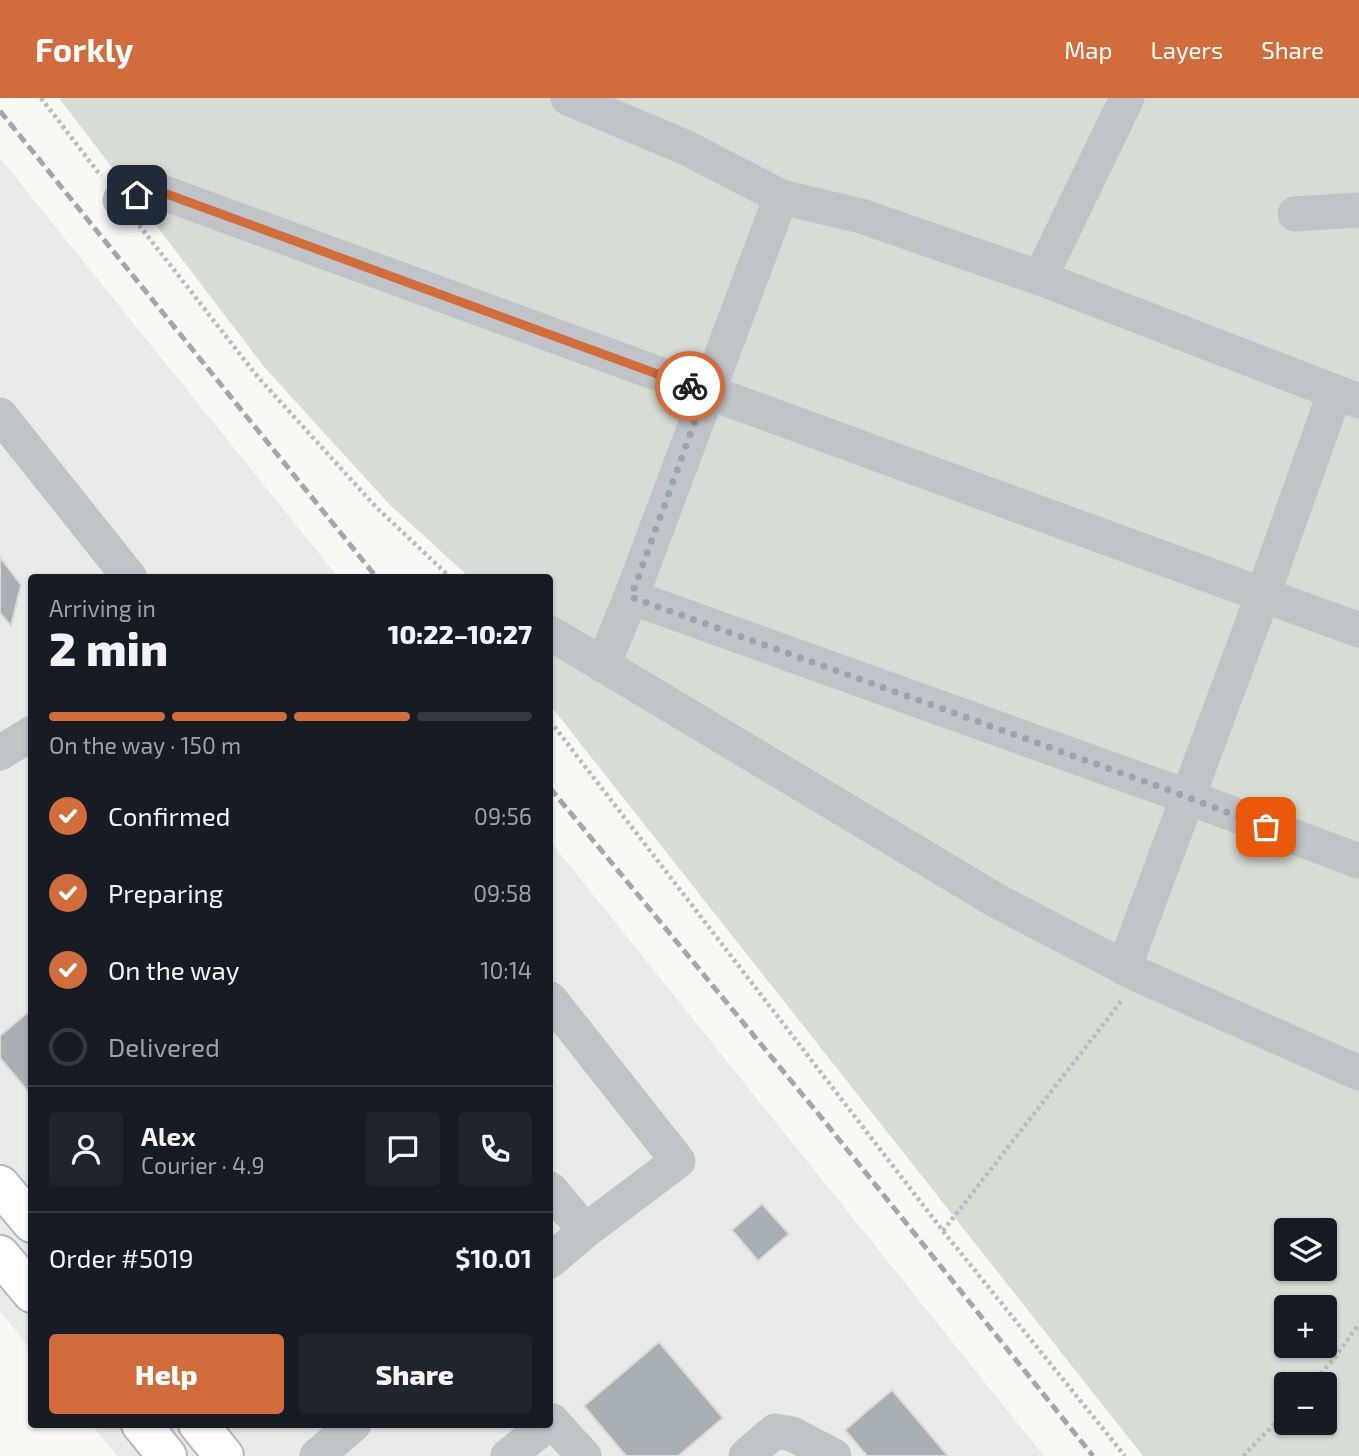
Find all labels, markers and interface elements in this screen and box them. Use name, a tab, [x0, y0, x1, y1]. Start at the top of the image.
text: Forkly	[35, 29, 134, 69]
text: Map	[1064, 35, 1112, 64]
text: Layers	[1150, 35, 1223, 64]
text: Share	[1261, 35, 1324, 64]
pin	[107, 165, 167, 225]
icon: home	[118, 176, 156, 214]
courier	[655, 351, 725, 421]
icon: bike	[671, 367, 709, 405]
text: Arriving in	[49, 594, 156, 622]
text: 10:22–10:27	[388, 618, 532, 649]
text: 2 min	[49, 620, 168, 675]
text: On the way · 150 m	[49, 731, 241, 759]
icon: check	[49, 797, 87, 835]
pin	[1236, 797, 1296, 857]
text: Confirmed	[108, 800, 231, 831]
text: 09:56	[474, 802, 532, 830]
icon: bag	[1247, 808, 1285, 846]
icon: check	[49, 874, 87, 912]
text: Preparing	[108, 877, 223, 908]
text: 09:58	[473, 879, 532, 907]
icon: check	[49, 951, 87, 989]
text: On the way	[108, 954, 239, 985]
text: 10:14	[480, 956, 532, 984]
text: Delivered	[108, 1031, 220, 1062]
button: person	[49, 1112, 123, 1186]
button: chat	[366, 1112, 440, 1186]
button: phone	[458, 1112, 532, 1186]
text: Alex	[141, 1120, 196, 1151]
text: Courier · 4.9	[141, 1151, 265, 1179]
map controls	[1274, 1218, 1337, 1435]
button: layers	[1274, 1218, 1337, 1281]
text: Order #5019	[49, 1242, 194, 1273]
text: $10.01	[455, 1242, 532, 1273]
button: +	[1274, 1295, 1337, 1358]
button: Help	[49, 1334, 284, 1414]
button: Share	[298, 1334, 532, 1414]
button: −	[1274, 1372, 1337, 1435]

